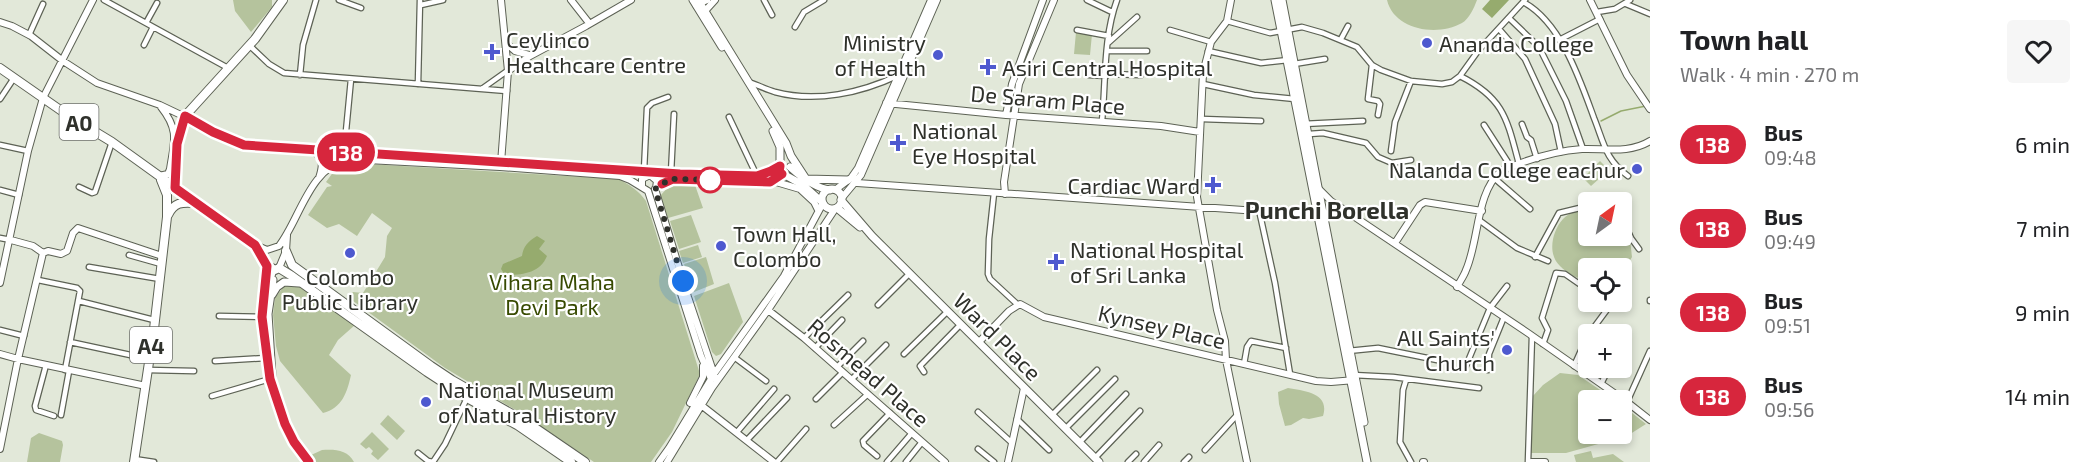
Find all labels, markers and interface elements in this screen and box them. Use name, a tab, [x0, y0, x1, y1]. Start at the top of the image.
button: heart	[2007, 20, 2070, 83]
text: Town hall	[1680, 22, 1808, 56]
place label: Ceylinco Healthcare Centre	[506, 26, 686, 77]
place label: Ministry of Health	[835, 29, 926, 80]
place label: Ananda College	[1439, 30, 1594, 56]
marker: Ananda College	[1420, 36, 1434, 50]
marker: Ceylinco Healthcare Centre	[483, 43, 501, 61]
marker: Ministry of Health	[931, 48, 945, 62]
place label: Asiri Central Hospital	[1002, 54, 1213, 80]
marker: Asiri Central Hospital	[979, 58, 997, 76]
text: Walk · 4 min · 270 m	[1680, 62, 1859, 86]
street label: De Saram Place	[970, 79, 1126, 119]
road number: A0	[60, 104, 98, 140]
place label: National Eye Hospital	[912, 117, 1037, 168]
text: Bus	[1764, 119, 1803, 145]
text: 6 min	[2015, 131, 2070, 157]
line badge: 138	[312, 132, 380, 172]
text: 138	[1696, 132, 1730, 157]
marker: National Eye Hospital	[889, 134, 907, 152]
text: 138	[329, 140, 363, 165]
text: 09:48	[1764, 145, 1817, 169]
place label: Nalanda College eachur	[1389, 156, 1625, 182]
marker: Nalanda College eachur	[1630, 162, 1644, 176]
unlabelled marker	[697, 167, 723, 193]
place label: Cardiac Ward	[1067, 172, 1200, 198]
marker: Cardiac Ward	[1204, 176, 1222, 194]
north arrow	[1578, 192, 1632, 246]
map controls	[1578, 192, 1632, 444]
district label: Punchi Borella	[1245, 195, 1409, 224]
text: Bus	[1764, 203, 1803, 229]
text: 7 min	[2016, 215, 2070, 241]
text: 138	[1696, 216, 1730, 241]
place label: Town Hall, Colombo	[733, 220, 836, 271]
text: 09:49	[1764, 229, 1816, 253]
place label: National Hospital of Sri Lanka	[1070, 236, 1244, 287]
marker: Town Hall, Colombo	[714, 239, 728, 253]
marker: Colombo Public Library	[343, 246, 357, 260]
marker: National Hospital of Sri Lanka	[1047, 253, 1065, 271]
button: locate	[1578, 258, 1632, 312]
place label: Colombo Public Library	[282, 263, 419, 314]
your location	[668, 266, 698, 296]
park label: Vihara Maha Devi Park	[489, 268, 615, 319]
street label: Ward Place	[949, 287, 1047, 385]
text: Bus	[1764, 287, 1803, 313]
street label: Kynsey Place	[1096, 299, 1228, 353]
text: 9 min	[2015, 299, 2070, 325]
text: 138	[1696, 300, 1730, 325]
street label: Rosmead Place	[803, 312, 935, 432]
text: 09:51	[1764, 313, 1811, 337]
place label: All Saints' Church	[1397, 324, 1495, 375]
button: +	[1578, 324, 1632, 378]
road number: A4	[130, 327, 172, 363]
marker: All Saints' Church	[1500, 343, 1514, 357]
text: Bus	[1764, 371, 1803, 397]
place label: National Museum of Natural History	[438, 376, 617, 427]
text: 14 min	[2005, 383, 2070, 409]
text: 138	[1696, 384, 1730, 409]
button: −	[1578, 390, 1632, 444]
marker: National Museum of Natural History	[419, 395, 433, 409]
text: 09:56	[1764, 397, 1814, 421]

